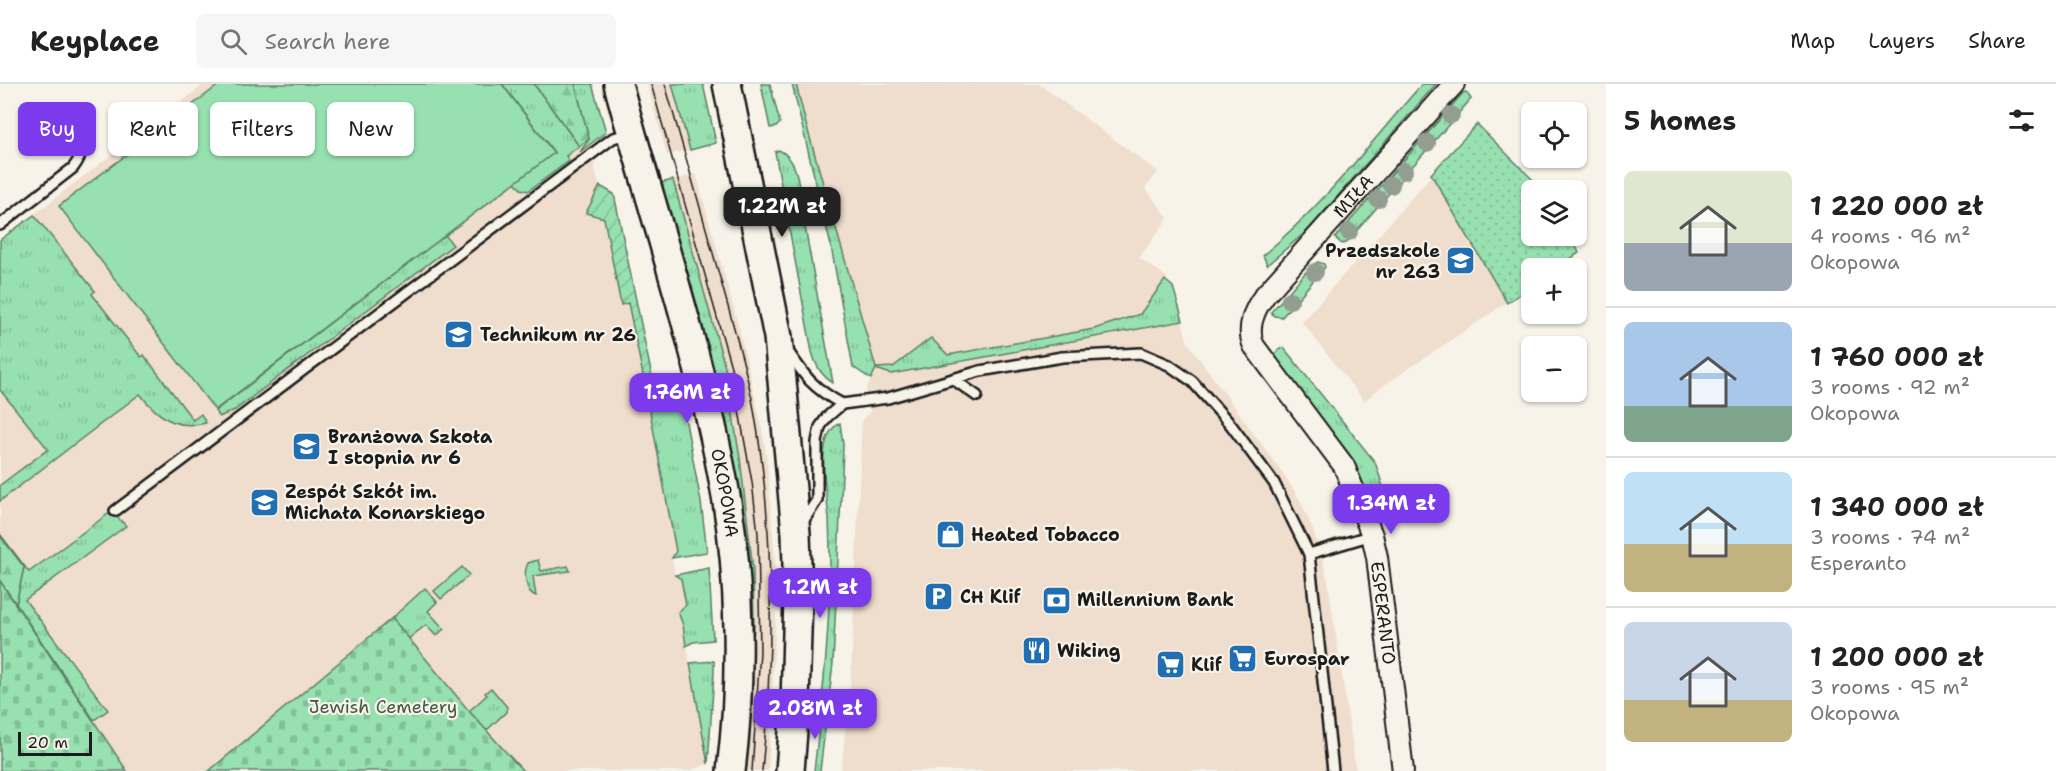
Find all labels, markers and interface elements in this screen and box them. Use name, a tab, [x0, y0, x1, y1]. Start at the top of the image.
search box	[196, 14, 616, 68]
text: Keyplace	[30, 22, 160, 60]
icon: search	[217, 25, 250, 58]
text: Search here	[265, 27, 390, 56]
text: Map	[1790, 27, 1835, 55]
text: Layers	[1868, 27, 1935, 55]
text: Share	[1968, 27, 2026, 55]
chip: Buy	[18, 102, 96, 156]
chip: Rent	[108, 102, 198, 156]
chip: Filters	[210, 102, 315, 156]
chip: New	[327, 102, 414, 156]
map controls	[1521, 102, 1587, 402]
button: locate	[1521, 102, 1587, 168]
text: 5 homes	[1624, 103, 1736, 138]
icon: filters	[2005, 104, 2038, 137]
street label: MIŁA	[1328, 170, 1379, 223]
button: layers	[1521, 180, 1587, 246]
pin: 1.22M zł	[720, 187, 844, 238]
text: 1 220 000 zł	[1810, 188, 1983, 223]
text: 1.22M zł	[738, 193, 826, 219]
icon: home	[1672, 195, 1744, 267]
text: 4 rooms · 96 m²	[1810, 223, 1971, 249]
place label: Przedszkole nr 263	[1325, 239, 1440, 284]
school or university icon: Przedszkole nr 263	[1445, 245, 1477, 277]
text: Okopowa	[1810, 249, 1900, 275]
button: +	[1521, 258, 1587, 324]
school or university icon: Technikum nr 26	[443, 319, 475, 351]
place label: Technikum nr 26	[480, 323, 636, 347]
button: −	[1521, 336, 1587, 402]
text: 1 760 000 zł	[1810, 339, 1984, 374]
icon: home	[1672, 346, 1744, 418]
pin: 1.76M zł	[625, 373, 749, 424]
text: 3 rooms · 92 m²	[1810, 374, 1970, 400]
text: 1.76M zł	[643, 379, 731, 405]
text: Okopowa	[1810, 400, 1900, 426]
place label: Branżowa Szkoła I stopnia nr 6	[328, 425, 493, 470]
school or university icon: Branżowa Szkoła I stopnia nr 6	[291, 431, 323, 463]
street label: OKOPOWA	[705, 446, 744, 539]
place label: Zespół Szkół im. Michała Konarskiego	[285, 480, 485, 525]
pin: 1.34M zł	[1329, 484, 1453, 535]
school or university icon: Zespół Szkół im. Michała Konarskiego	[248, 486, 280, 518]
text: 1 340 000 zł	[1810, 489, 1984, 524]
text: 1.34M zł	[1346, 490, 1436, 516]
icon: home	[1672, 496, 1744, 568]
shop icon: Heated Tobacco	[934, 519, 966, 551]
place label: Heated Tobacco	[971, 523, 1120, 547]
text: 3 rooms · 74 m²	[1810, 524, 1970, 550]
text: Esperanto	[1810, 550, 1907, 576]
street label: ESPERANTO	[1365, 560, 1401, 666]
pin: 1.2M zł	[765, 568, 875, 619]
text: 1.2M zł	[782, 574, 858, 600]
parking icon: CH Klif	[923, 581, 955, 613]
bank icon: Millennium Bank	[1040, 584, 1072, 616]
place label: CH Klif	[960, 585, 1022, 609]
place label: Millennium Bank	[1077, 588, 1234, 612]
restaurant icon: Wiking	[1020, 635, 1052, 667]
place label: Wiking	[1057, 639, 1121, 663]
text: 1 200 000 zł	[1810, 639, 1983, 674]
supermarket icon: Eurospar	[1227, 643, 1259, 675]
icon: home	[1672, 646, 1744, 718]
place label: Eurospar	[1264, 647, 1350, 671]
supermarket icon: Klif	[1154, 649, 1186, 681]
place label: Klif	[1191, 653, 1223, 677]
text: 3 rooms · 95 m²	[1810, 674, 1969, 700]
pin: 2.08M zł	[753, 689, 877, 740]
park label: Jewish Cemetery	[309, 695, 457, 719]
text: 2.08M zł	[768, 695, 862, 721]
text: Okopowa	[1810, 700, 1900, 726]
scale bar	[18, 729, 92, 756]
text: 20 m	[27, 732, 68, 753]

